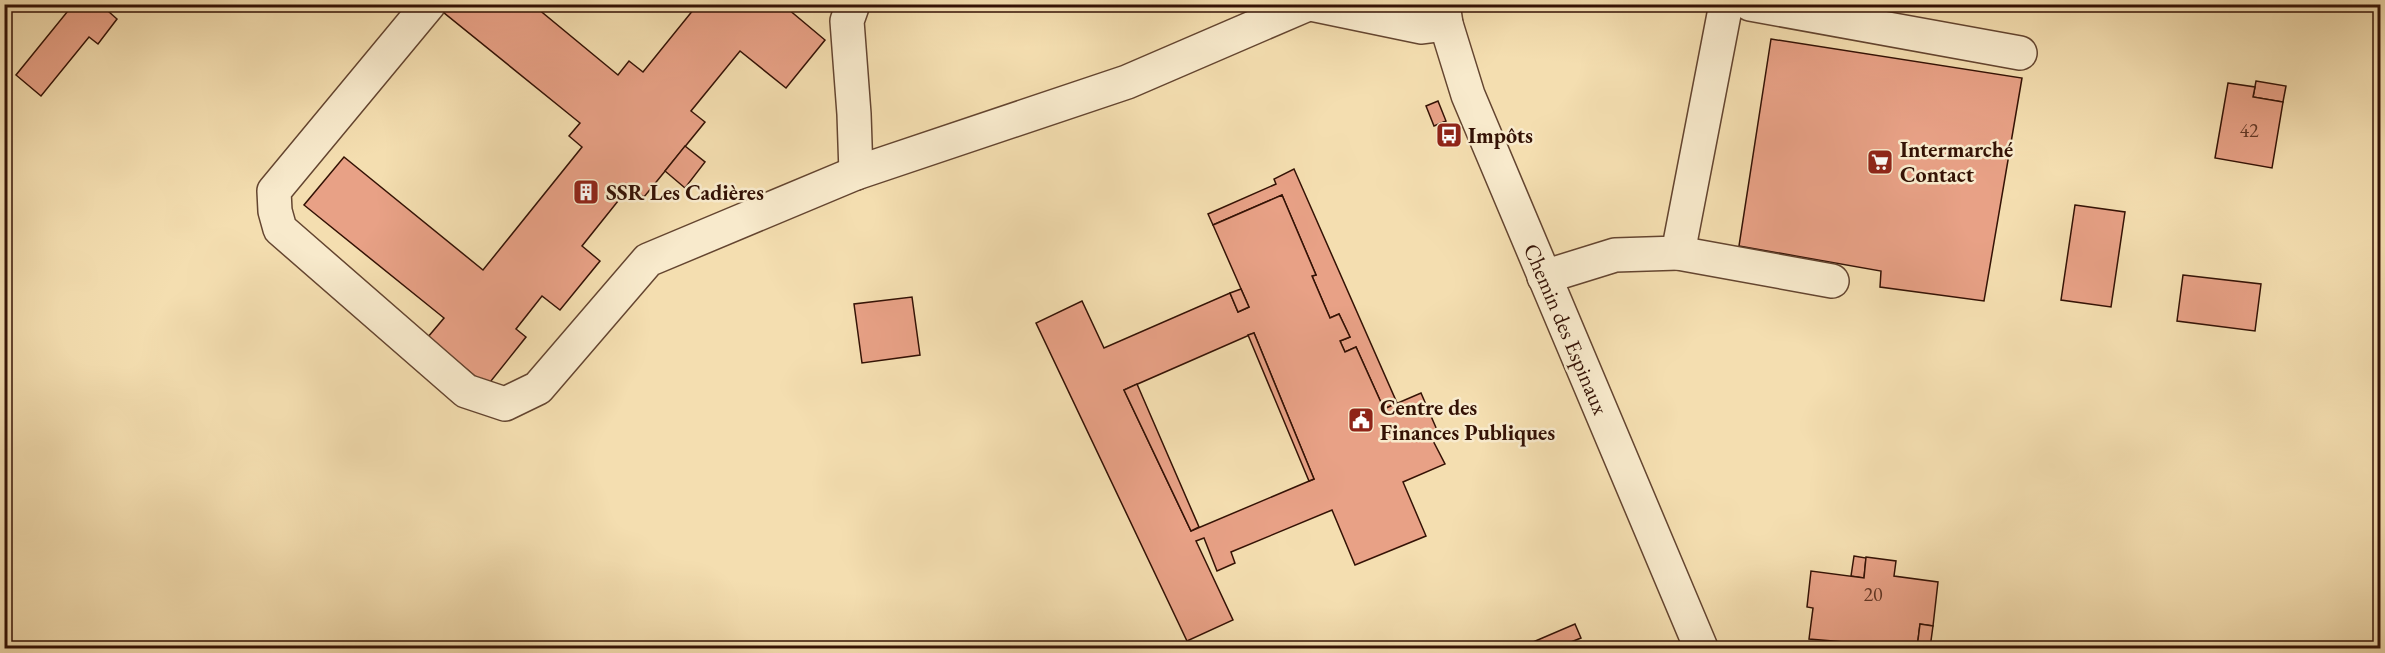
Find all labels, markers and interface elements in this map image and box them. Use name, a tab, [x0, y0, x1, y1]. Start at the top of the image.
house number: 42	[2239, 117, 2259, 143]
bus stop icon: Impôts	[1434, 120, 1464, 150]
place label: Impôts	[1468, 121, 1533, 150]
place label: Intermarché Contact	[1900, 135, 2013, 189]
supermarket icon: Intermarché Contact	[1865, 147, 1895, 177]
building icon: SSR Les Cadières	[571, 177, 601, 207]
place label: SSR Les Cadières	[606, 178, 764, 207]
street label: Chemin des Espinaux	[1517, 239, 1615, 419]
place label: Centre des Finances Publiques	[1380, 393, 1555, 447]
public building icon: Centre des Finances Publiques	[1346, 405, 1376, 435]
house number: 20	[1863, 581, 1883, 607]

